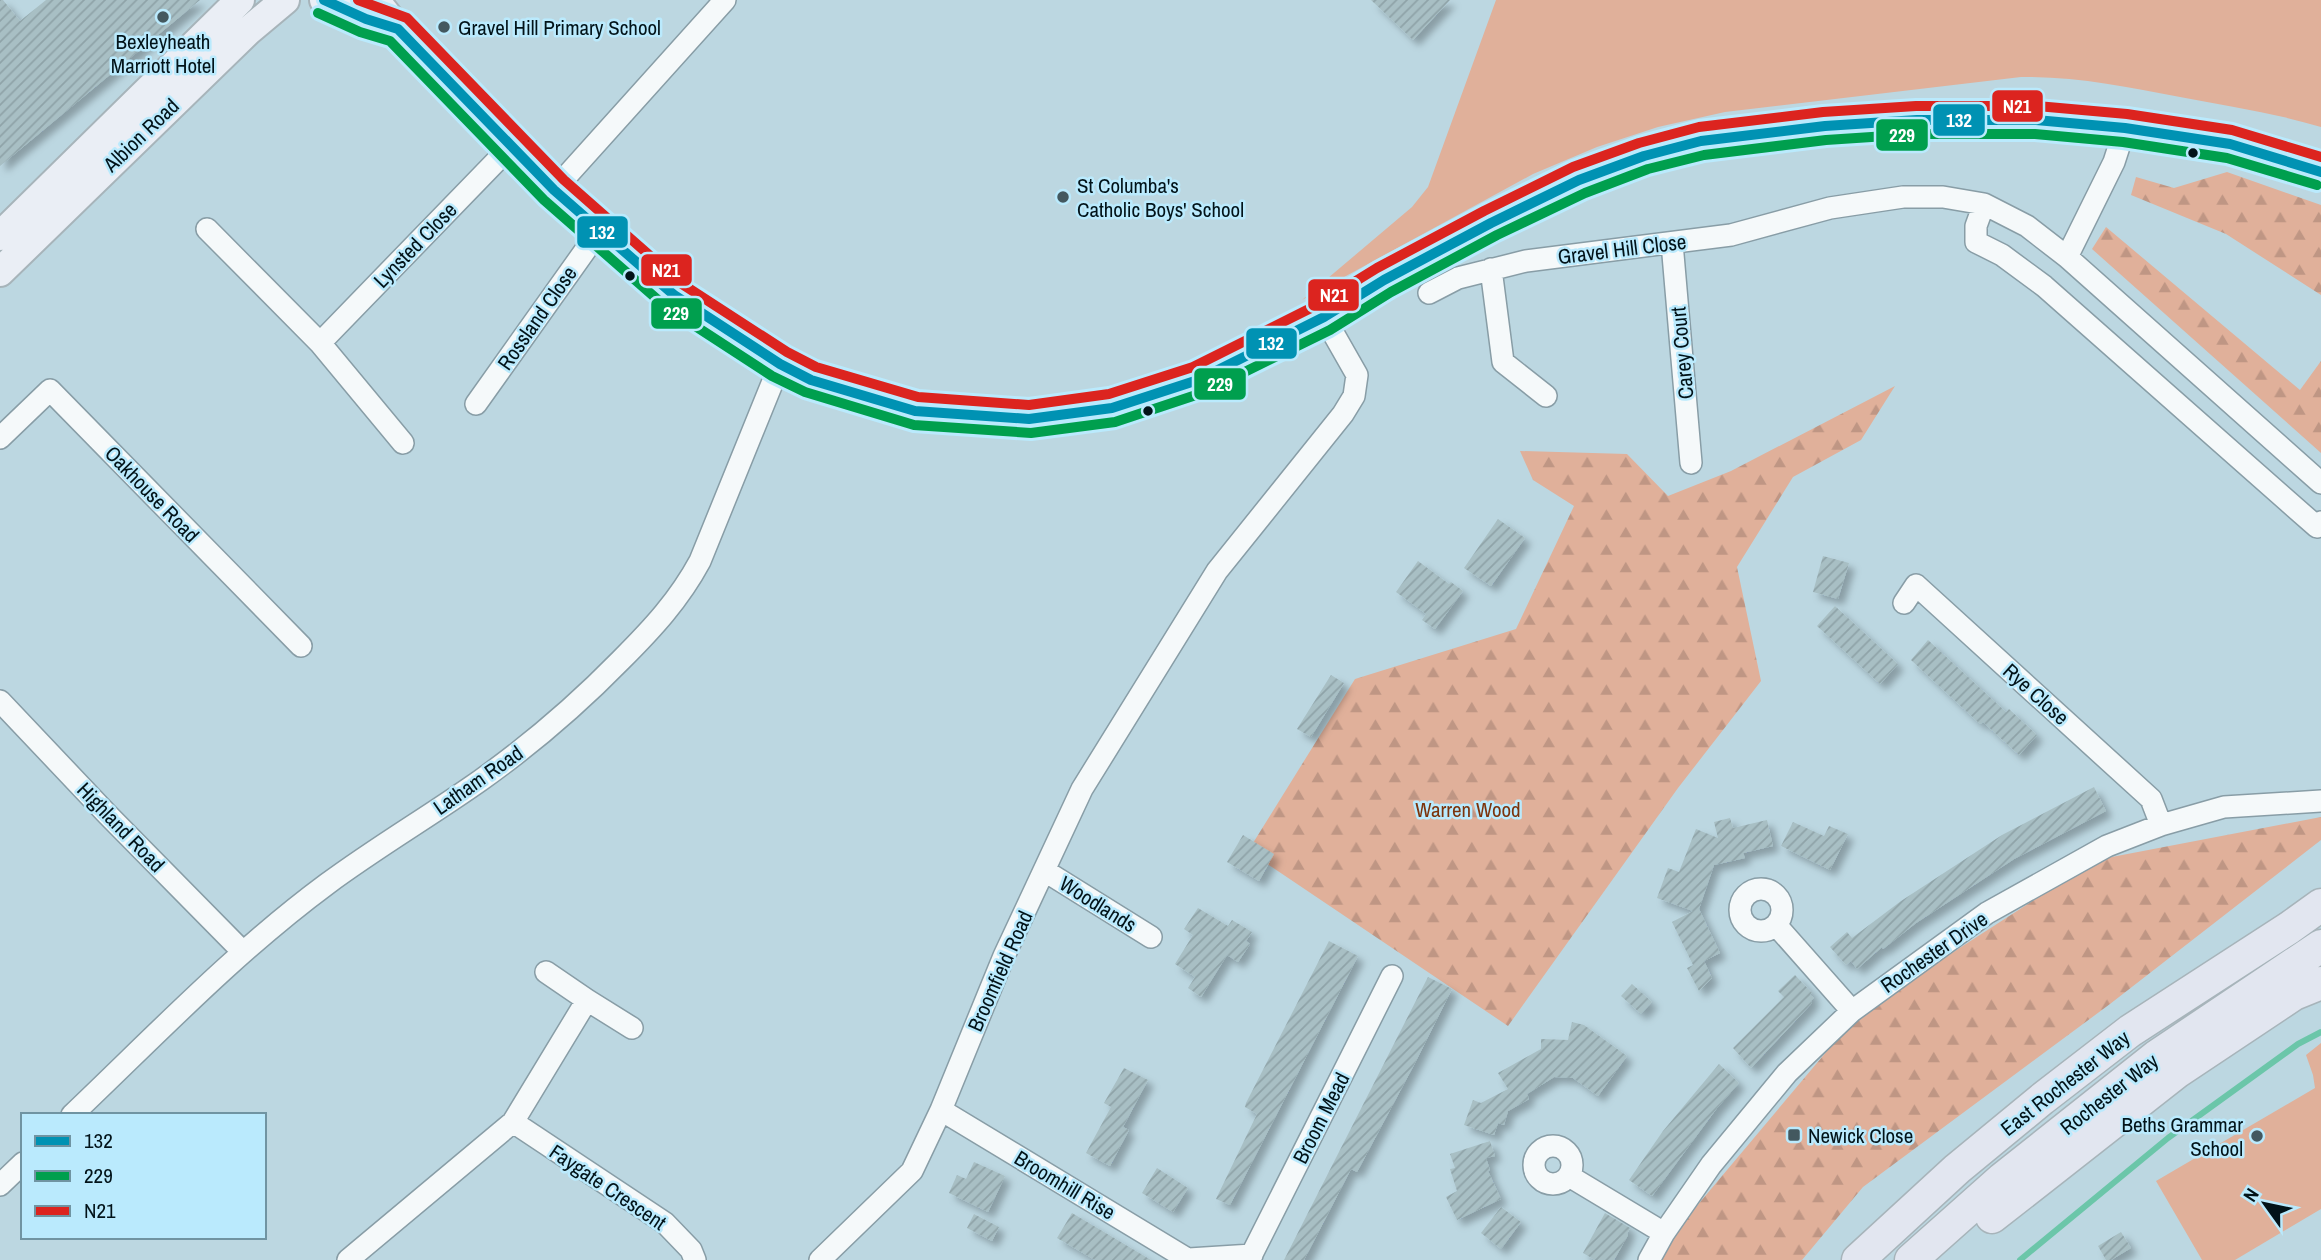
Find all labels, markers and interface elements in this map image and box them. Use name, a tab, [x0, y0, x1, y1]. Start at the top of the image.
marker: Bexleyheath Marriott Hotel	[155, 9, 171, 25]
place label: Gravel Hill Primary School	[458, 13, 661, 42]
marker: Gravel Hill Primary School	[436, 19, 452, 35]
place label: Bexleyheath Marriott Hotel	[111, 27, 215, 80]
line badge: N21	[1991, 89, 2044, 123]
street label: Albion Road	[96, 92, 185, 179]
text: N21	[2003, 93, 2032, 119]
line badge: 132	[1932, 103, 1986, 137]
text: 132	[1946, 107, 1972, 133]
line badge: 229	[1875, 118, 1929, 152]
text: 229	[1889, 122, 1915, 148]
unlabelled marker	[2186, 146, 2200, 160]
place label: St Columba's Catholic Boys' School	[1077, 171, 1244, 224]
marker: St Columba's Catholic Boys' School	[1055, 189, 1071, 205]
street label: Lynsted Close	[367, 196, 463, 294]
line badge: 132	[576, 215, 629, 249]
text: 132	[589, 219, 615, 245]
street label: Gravel Hill Close	[1556, 227, 1688, 271]
line badge: N21	[640, 253, 693, 287]
text: N21	[652, 257, 681, 283]
street label: Rossland Close	[491, 260, 583, 376]
unlabelled marker	[623, 269, 637, 283]
line badge: N21	[1307, 278, 1360, 312]
text: N21	[1320, 282, 1349, 308]
line badge: 229	[650, 297, 703, 330]
text: 229	[663, 300, 689, 326]
street label: Carey Court	[1663, 305, 1700, 401]
line badge: 132	[1245, 327, 1298, 360]
text: 132	[1258, 330, 1284, 356]
line badge: 229	[1193, 367, 1247, 401]
text: 229	[1207, 371, 1233, 397]
unlabelled marker	[1141, 404, 1155, 418]
street label: Oakhouse Road	[98, 439, 206, 549]
street label: Rye Close	[1997, 657, 2075, 731]
street label: Latham Road	[427, 738, 529, 822]
street label: Highland Road	[71, 776, 171, 878]
park label: Warren Wood	[1415, 795, 1521, 824]
street label: Woodlands	[1054, 869, 1142, 939]
street label: Rochester Drive	[1875, 904, 1993, 1000]
street label: Broomfield Road	[960, 906, 1040, 1036]
street label: East Rochester Way	[1996, 1025, 2134, 1141]
street label: Rochester Way	[2055, 1048, 2163, 1140]
street label: Broom Mead	[1286, 1068, 1356, 1168]
place label: Beths Grammar School	[2121, 1110, 2243, 1163]
legend	[21, 1113, 266, 1239]
place label: Newick Close	[1808, 1121, 1913, 1150]
text: 132	[84, 1126, 113, 1155]
marker: Newick Close	[1786, 1127, 1802, 1143]
marker: Beths Grammar School	[2249, 1128, 2265, 1144]
street label: Faygate Crescent	[544, 1137, 672, 1237]
street label: Broomhill Rise	[1009, 1143, 1121, 1227]
text: 229	[84, 1161, 113, 1190]
north arrow	[2230, 1169, 2300, 1239]
text: N	[2237, 1183, 2265, 1207]
text: N21	[84, 1196, 116, 1225]

